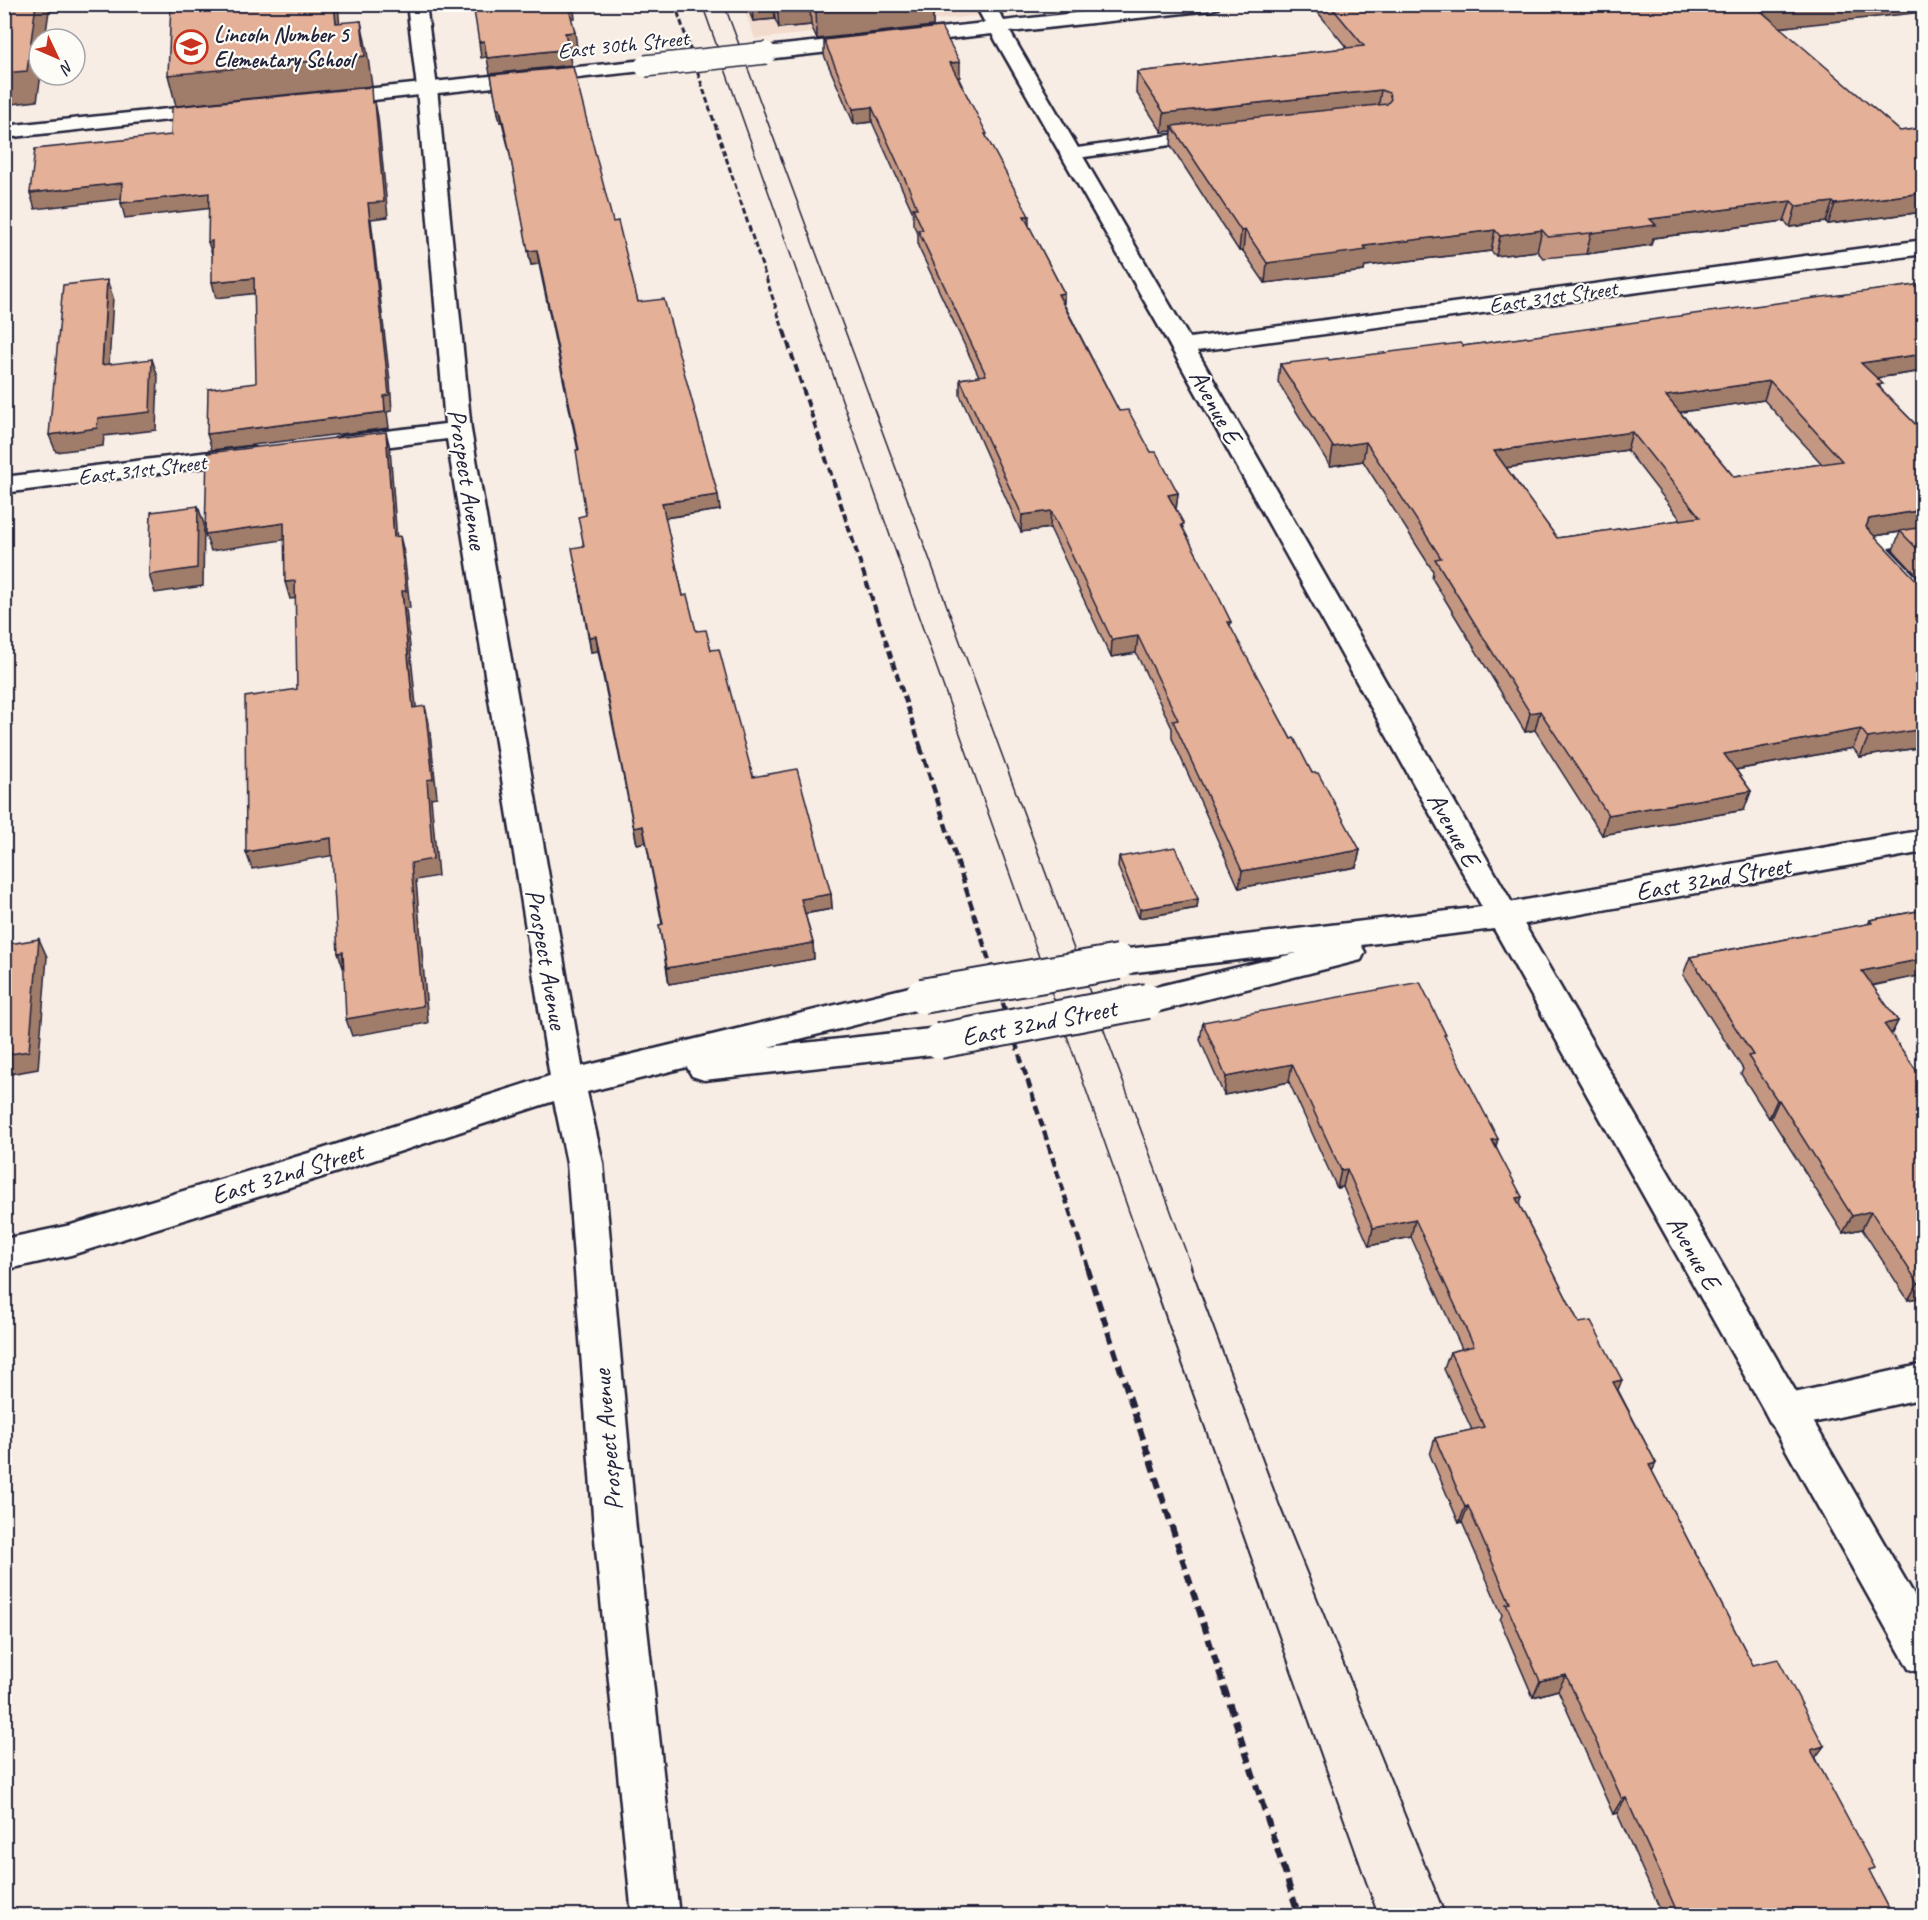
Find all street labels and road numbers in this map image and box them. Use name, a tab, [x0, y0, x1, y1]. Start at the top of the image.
street label: East 30th Street	[556, 24, 693, 66]
street label: East 31st Street	[1487, 274, 1622, 320]
street label: Avenue E	[1182, 363, 1251, 452]
street label: Prospect Avenue	[440, 407, 495, 553]
street label: East 31st Street	[77, 448, 210, 492]
street label: Avenue E	[1420, 786, 1489, 875]
street label: East 32nd Street	[1633, 848, 1795, 908]
street label: Prospect Avenue	[518, 887, 575, 1033]
street label: East 32nd Street	[959, 991, 1121, 1054]
street label: East 32nd Street	[207, 1134, 369, 1212]
street label: Avenue E	[1659, 1209, 1729, 1298]
street label: Prospect Avenue	[585, 1367, 630, 1512]

